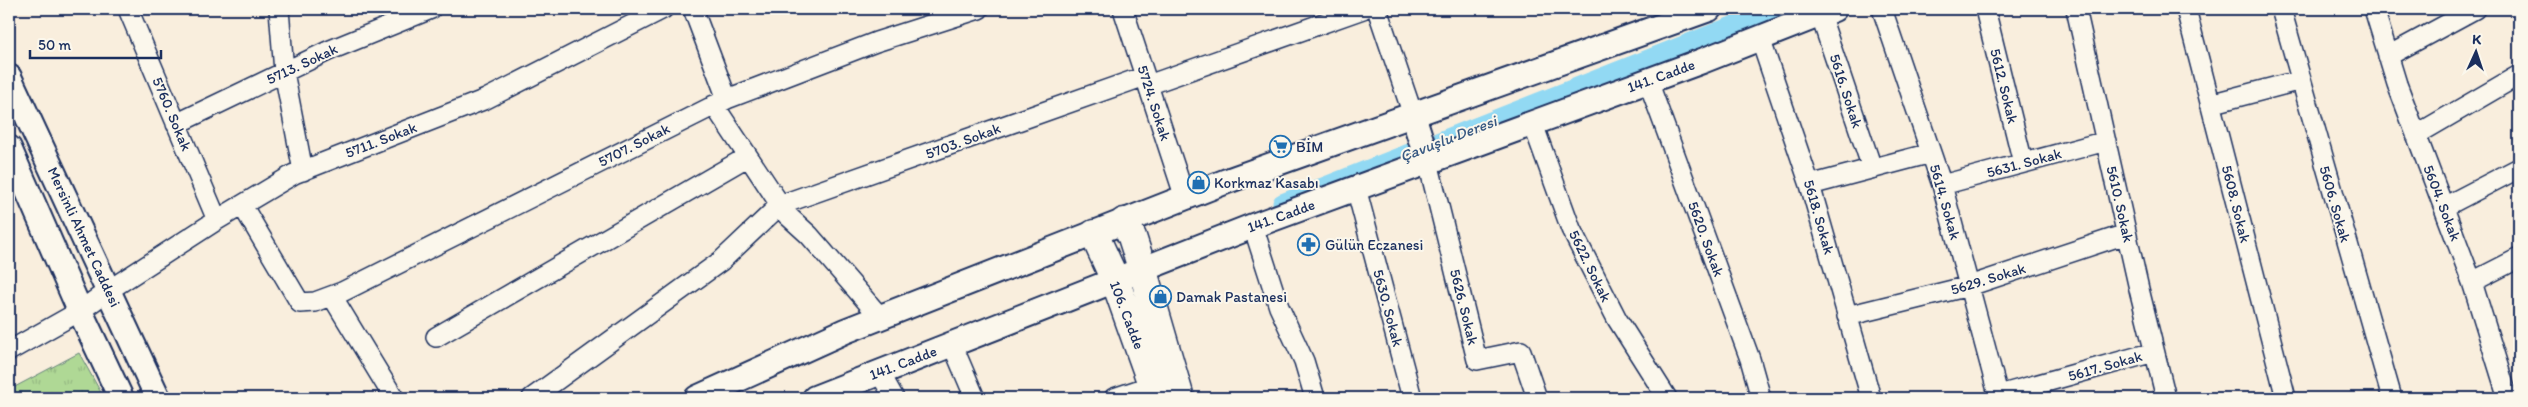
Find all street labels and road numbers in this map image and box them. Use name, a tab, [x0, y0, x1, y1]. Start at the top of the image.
street label: 5713. Sokak	[264, 40, 341, 88]
street label: 5612. Sokak	[1986, 47, 2022, 126]
street label: 5616. Sokak	[1826, 52, 1867, 131]
street label: 141. Cadde	[1625, 55, 1697, 97]
street label: 5724. Sokak	[1133, 63, 1175, 143]
street label: 5760. Sokak	[148, 74, 196, 154]
street label: 5711. Sokak	[343, 118, 420, 162]
street label: 5707. Sokak	[595, 119, 673, 171]
street label: 5703. Sokak	[923, 119, 1003, 163]
street label: 5631. Sokak	[1985, 144, 2064, 182]
street label: 5614. Sokak	[1926, 162, 1964, 242]
street label: 5604. Sokak	[2419, 162, 2465, 244]
street label: 5608. Sokak	[2218, 163, 2254, 245]
street label: Mersinli Ahmet Caddesi	[44, 164, 124, 310]
street label: 5610. Sokak	[2102, 164, 2138, 244]
street label: 5606. Sokak	[2315, 164, 2355, 245]
street label: 5618. Sokak	[1800, 178, 1838, 257]
street label: 141. Cadde	[1245, 195, 1317, 237]
street label: 5620. Sokak	[1684, 199, 1728, 279]
street label: 5622. Sokak	[1565, 227, 1615, 305]
street label: 5629. Sokak	[1948, 259, 2028, 299]
street label: 5630. Sokak	[1369, 267, 1407, 349]
street label: 5626. Sokak	[1446, 267, 1482, 347]
street label: 106. Cadde	[1106, 278, 1148, 352]
street label: 141. Cadde	[867, 342, 939, 384]
street label: 5617. Sokak	[2066, 347, 2144, 385]

